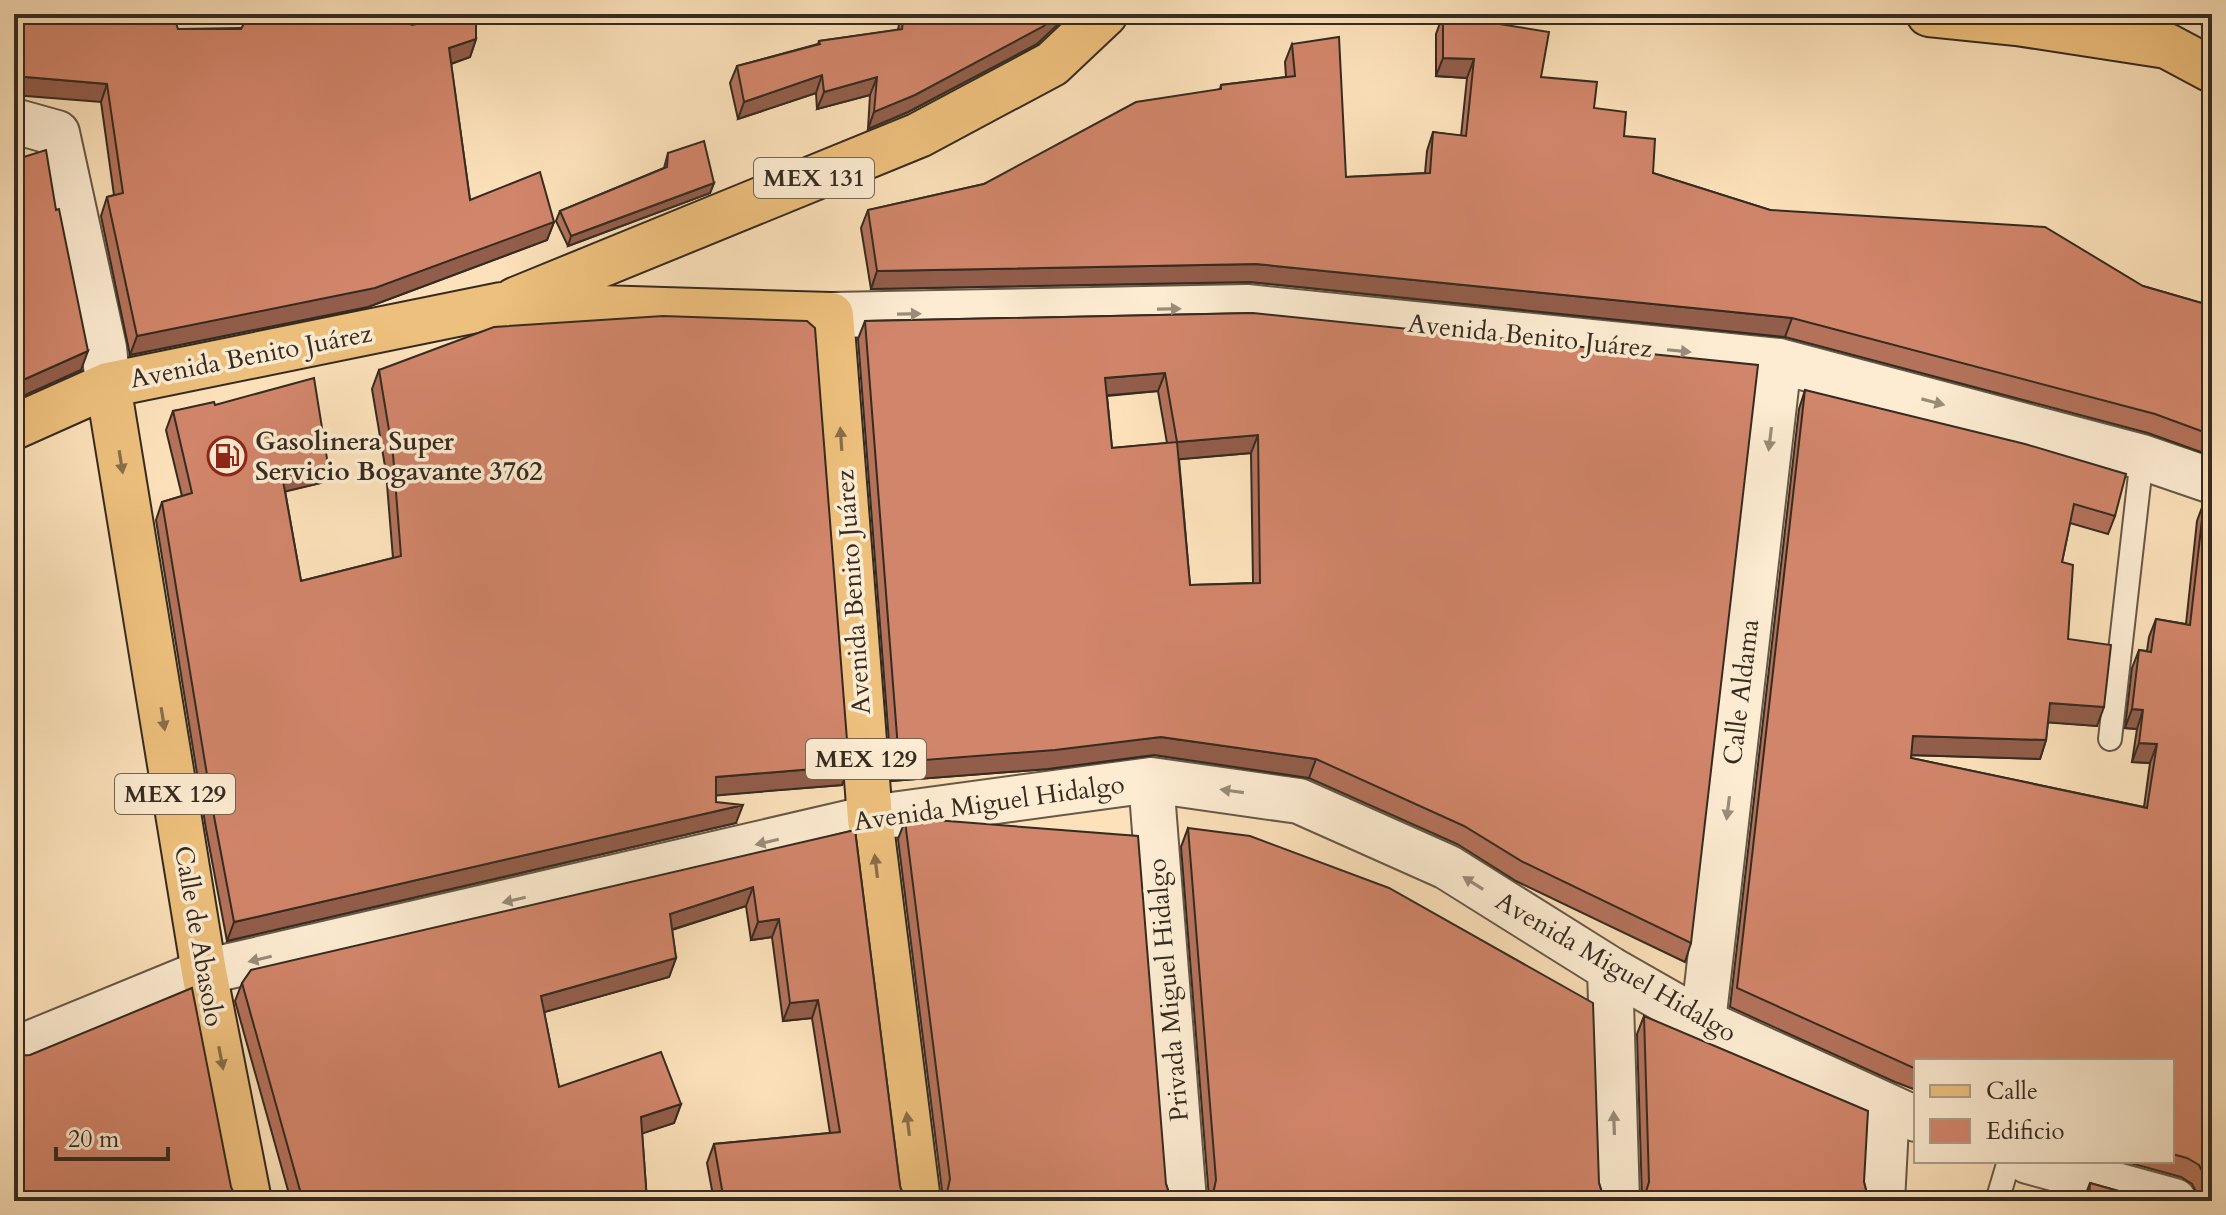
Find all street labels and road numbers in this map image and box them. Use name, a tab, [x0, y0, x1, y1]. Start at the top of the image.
road number: MEX 131	[754, 158, 874, 198]
street label: Avenida Benito Juárez	[1406, 306, 1654, 366]
street label: Avenida Benito Juárez	[127, 315, 375, 397]
street label: Avenida Benito Juárez	[827, 468, 879, 716]
street label: Calle Aldama	[1715, 617, 1767, 767]
road number: MEX 129	[806, 739, 926, 779]
street label: Avenida Miguel Hidalgo	[851, 767, 1127, 839]
road number: MEX 129	[115, 774, 235, 814]
street label: Calle de Abasolo	[166, 843, 232, 1029]
street label: Privada Miguel Hidalgo	[1139, 857, 1197, 1123]
street label: Avenida Miguel Hidalgo	[1489, 884, 1743, 1050]

